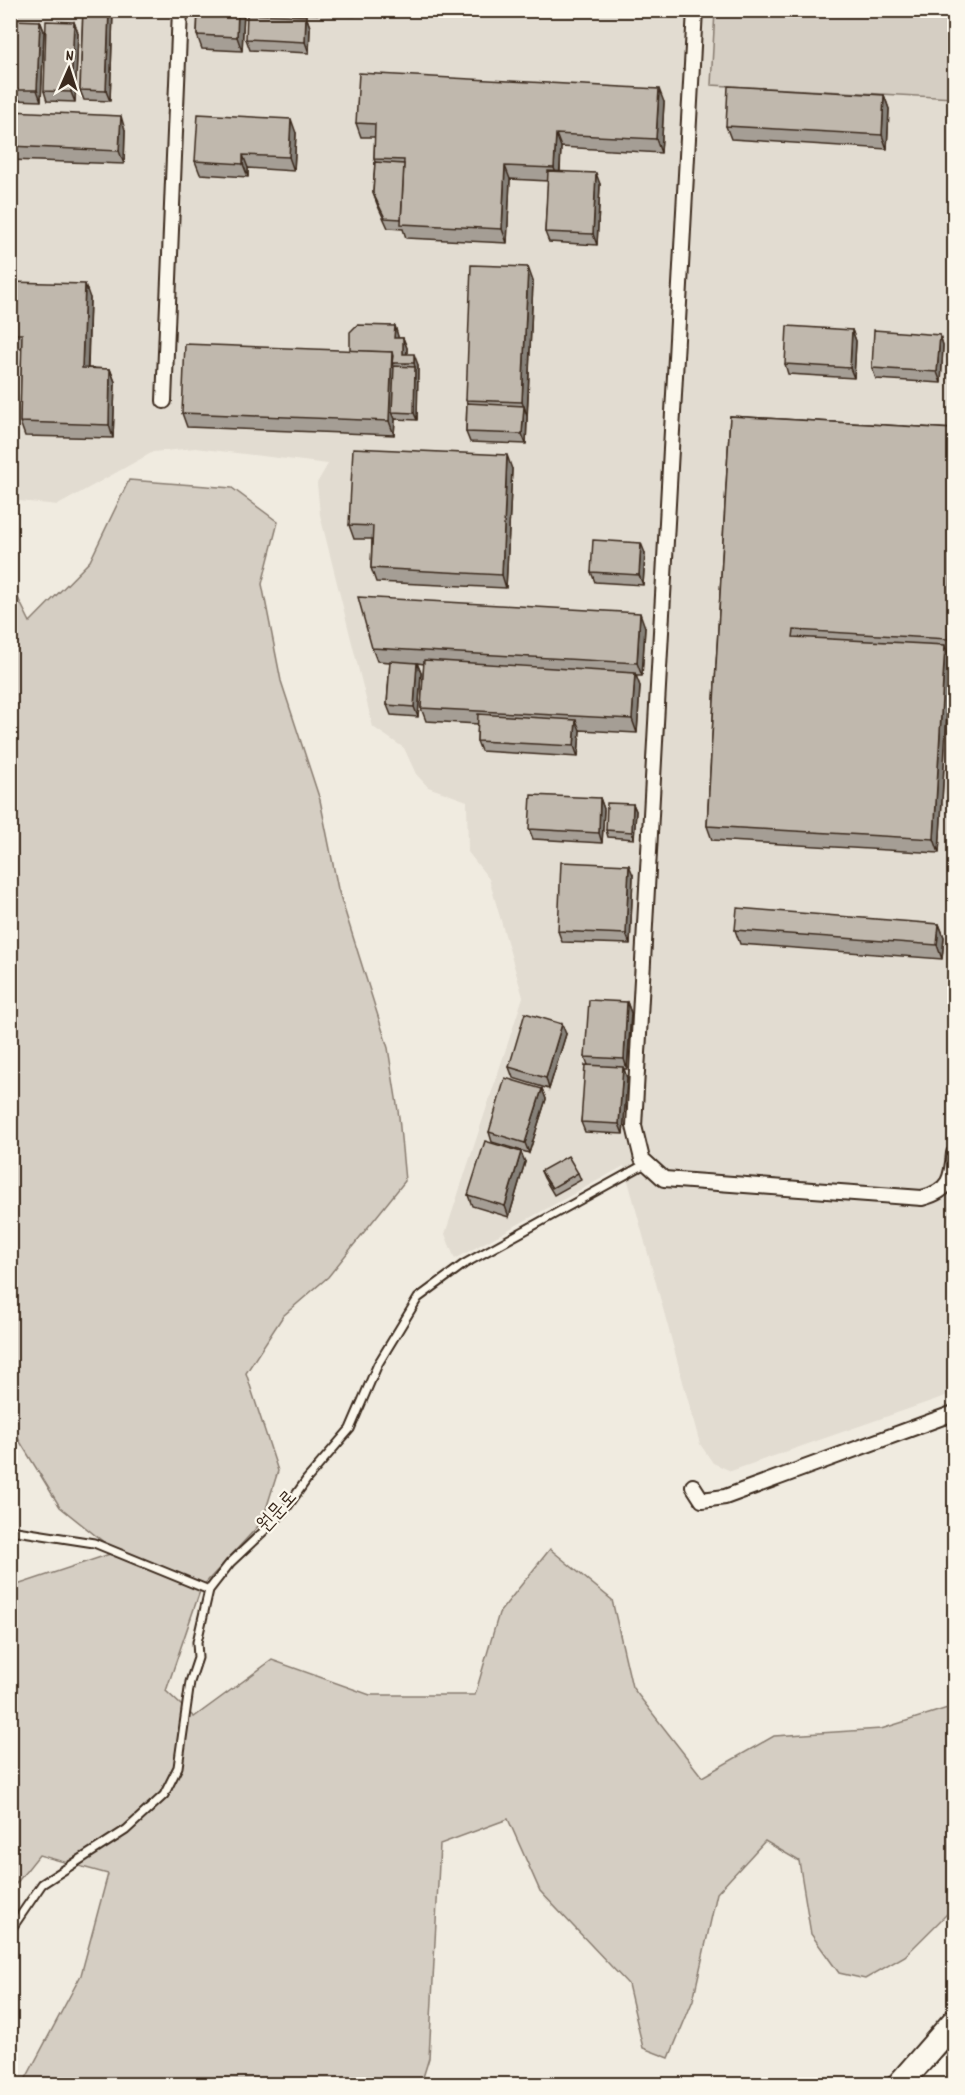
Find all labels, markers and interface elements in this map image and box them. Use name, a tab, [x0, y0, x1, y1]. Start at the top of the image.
north arrow	[39, 39, 99, 99]
text: N	[65, 45, 74, 68]
street label: 원문로	[251, 1485, 305, 1539]

